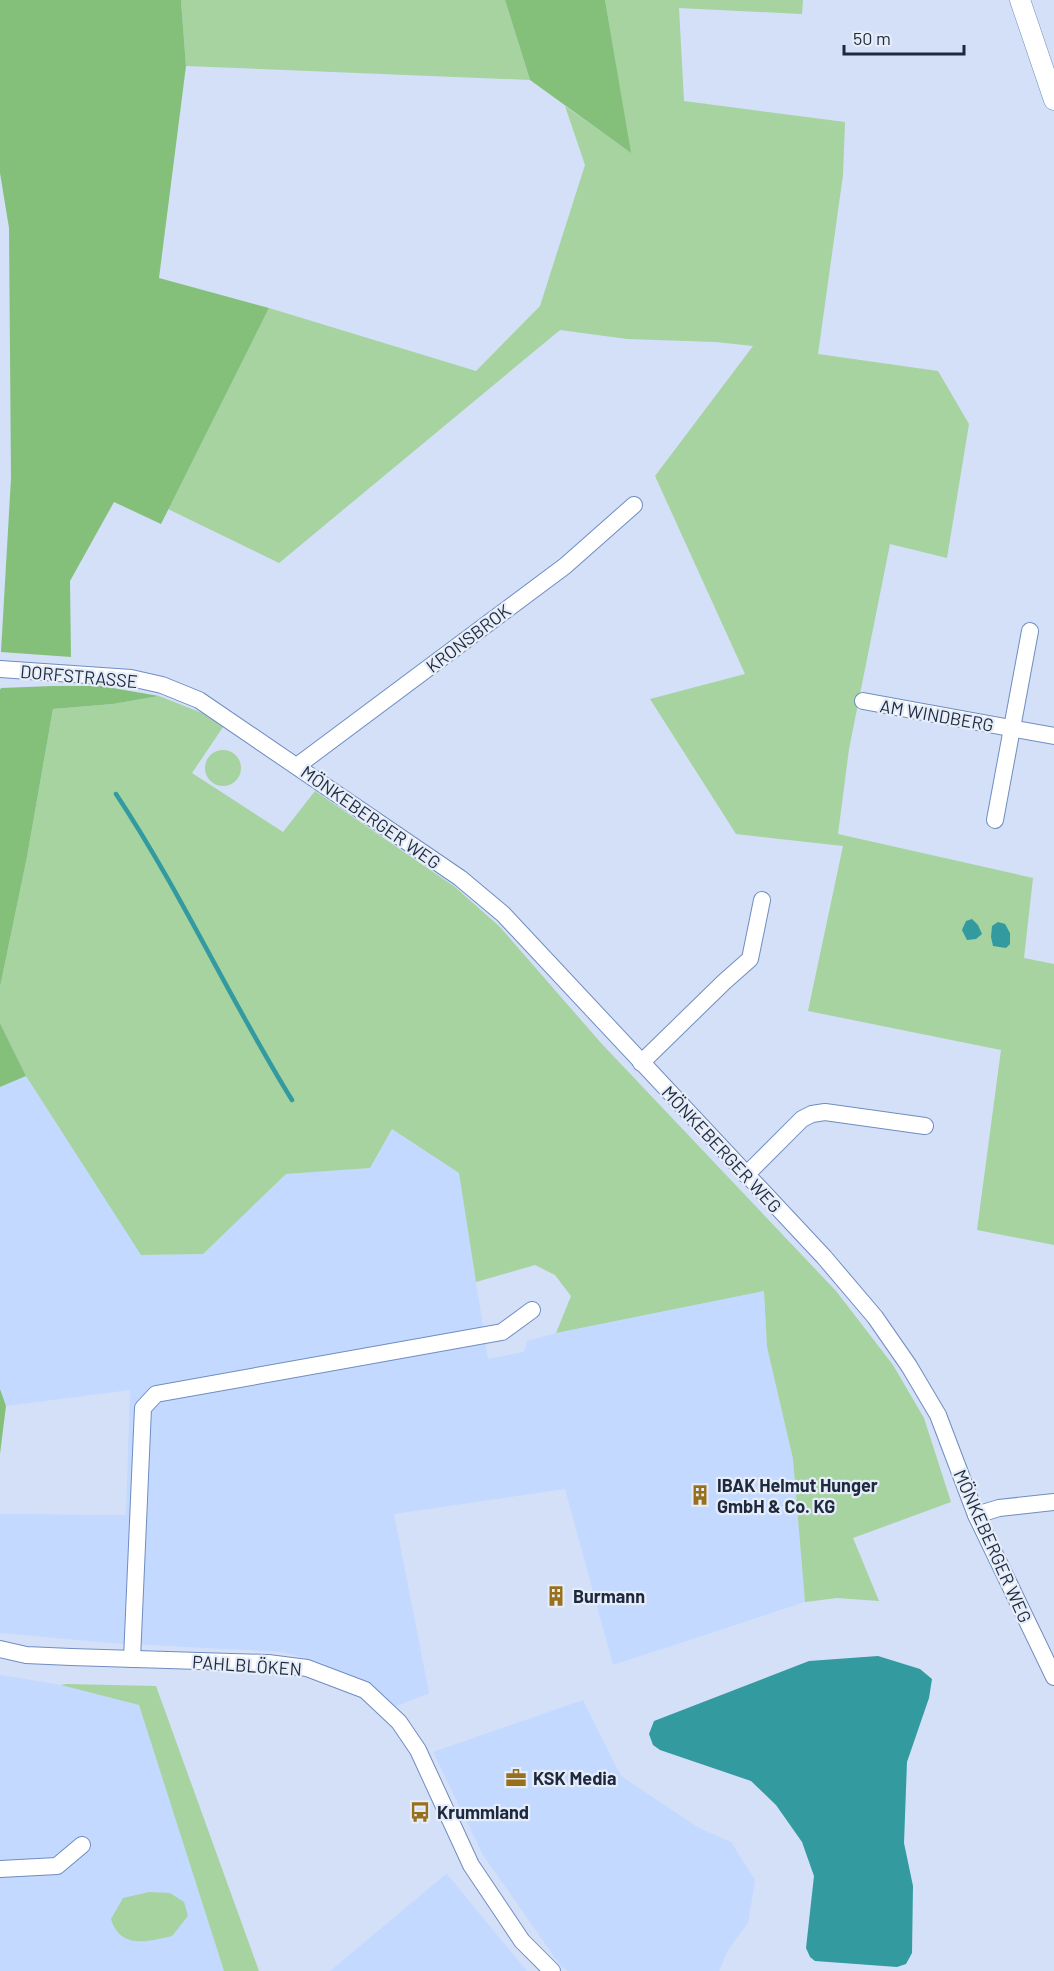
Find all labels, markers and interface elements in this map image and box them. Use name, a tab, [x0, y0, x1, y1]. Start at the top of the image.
scale bar	[844, 18, 964, 56]
text: 50 m	[853, 27, 891, 49]
street label: KRONSBROK	[421, 599, 515, 677]
street label: DORFSTRASSE	[19, 660, 139, 692]
street label: AM WINDBERG	[878, 694, 996, 736]
street label: MÖNKEBERGER WEG	[297, 761, 445, 873]
street label: MÖNKEBERGER WEG	[658, 1081, 786, 1217]
street label: MÖNKEBERGER WEG	[949, 1466, 1037, 1626]
place label: IBAK Helmut Hunger GmbH & Co. KG	[717, 1474, 878, 1517]
building icon: IBAK Helmut Hunger GmbH & Co. KG	[688, 1483, 712, 1507]
building icon: Burmann	[544, 1584, 568, 1608]
place label: Burmann	[573, 1585, 645, 1607]
street label: PAHLBLÖKEN	[191, 1650, 303, 1680]
office icon: KSK Media	[504, 1766, 528, 1790]
place label: KSK Media	[533, 1767, 616, 1789]
bus stop icon: Krummland	[408, 1800, 432, 1824]
place label: Krummland	[437, 1801, 529, 1823]

